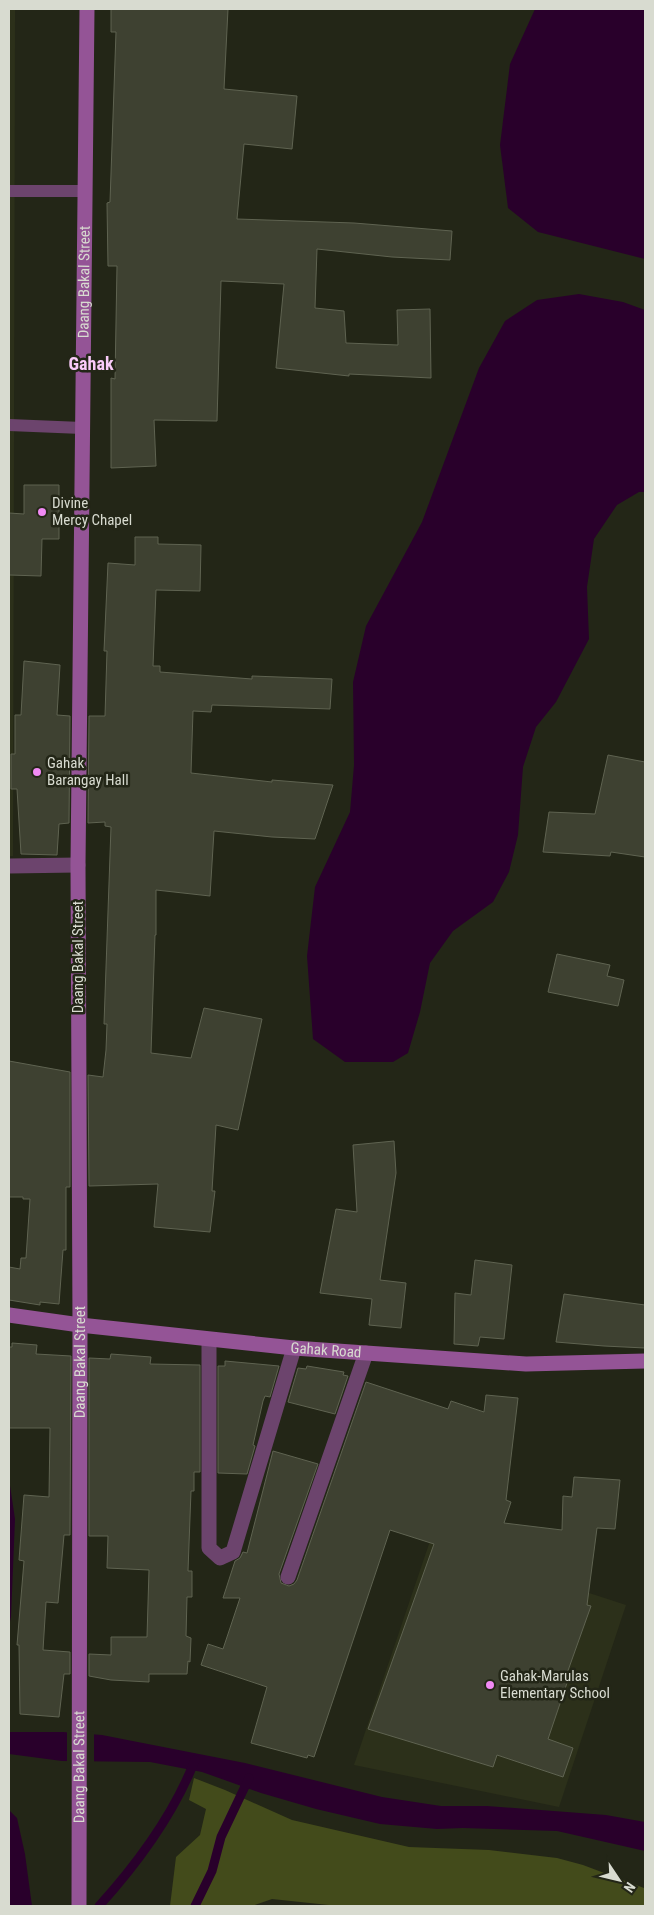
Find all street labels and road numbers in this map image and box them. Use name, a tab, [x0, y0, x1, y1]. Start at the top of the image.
street label: Daang Bakal Street	[75, 226, 94, 338]
street label: Daang Bakal Street	[69, 901, 87, 1013]
street label: Daang Bakal Street	[71, 1306, 89, 1418]
street label: Gahak Road	[290, 1339, 362, 1362]
street label: Daang Bakal Street	[70, 1711, 88, 1823]

